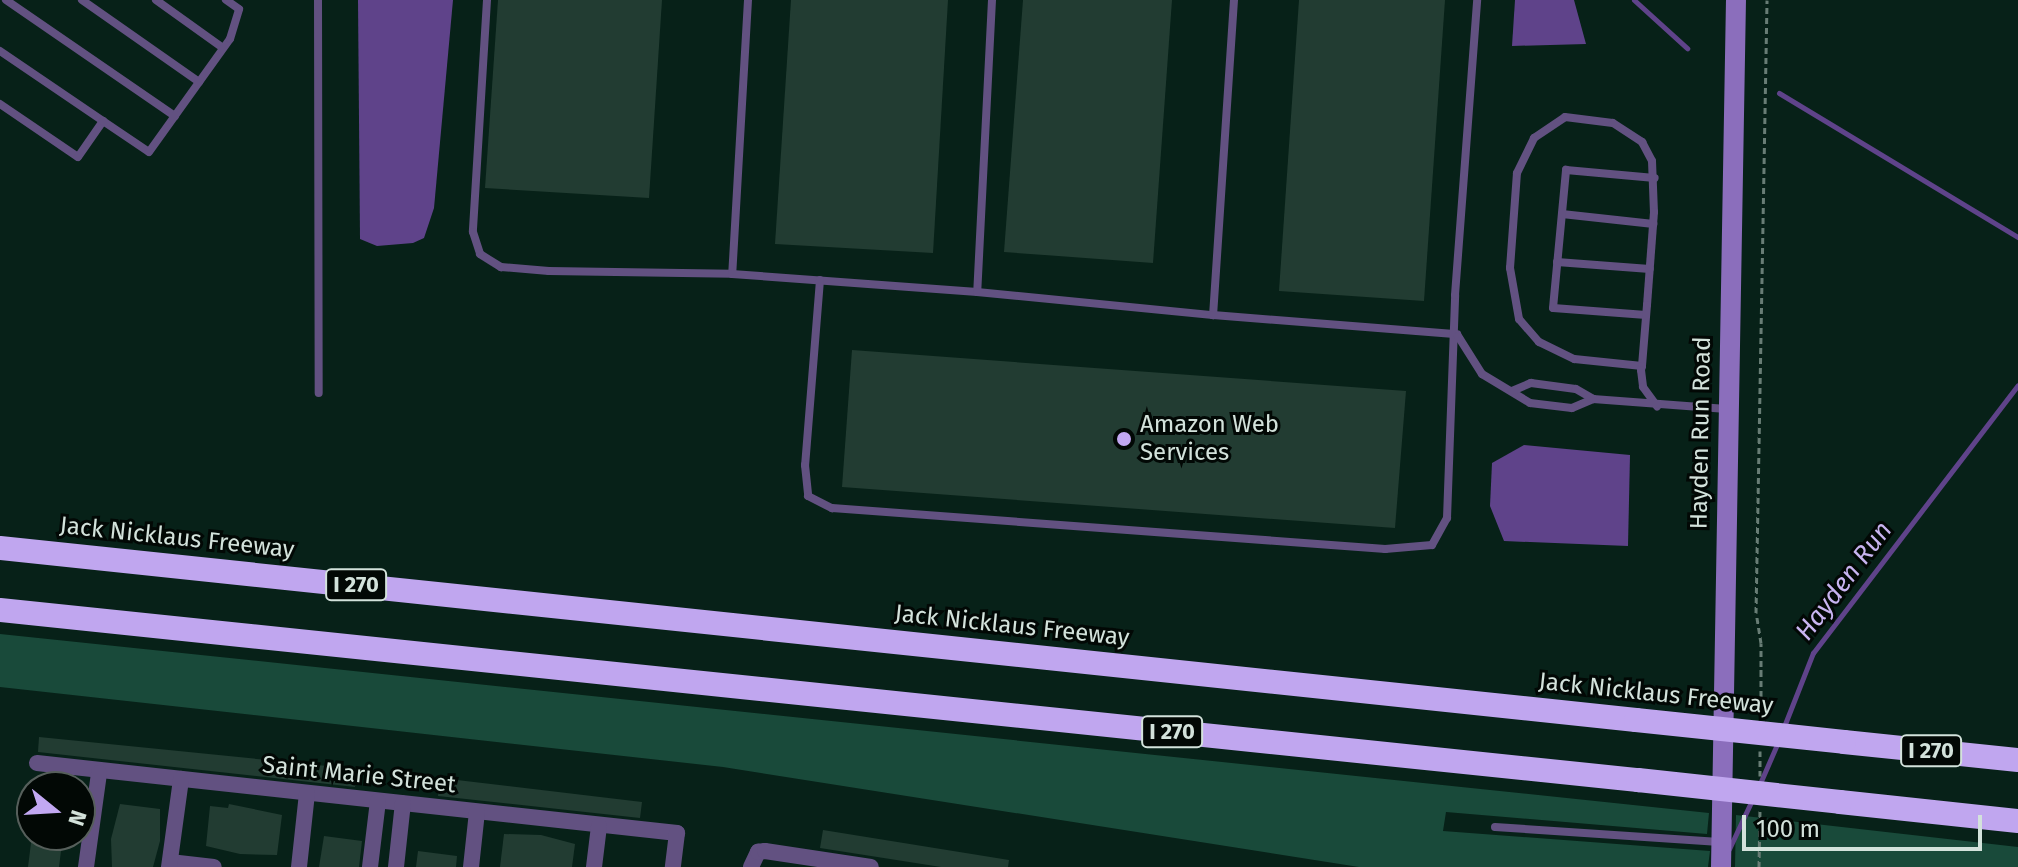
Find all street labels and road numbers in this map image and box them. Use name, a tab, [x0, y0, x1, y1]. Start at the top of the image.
street label: Hayden Run Road	[1685, 336, 1717, 530]
street label: Jack Nicklaus Freeway	[58, 511, 296, 565]
road number: I 270	[324, 567, 388, 603]
street label: Jack Nicklaus Freeway	[893, 599, 1131, 653]
street label: Jack Nicklaus Freeway	[1537, 667, 1775, 721]
road number: I 270	[1140, 714, 1204, 750]
road number: I 270	[1899, 733, 1963, 769]
street label: Saint Marie Street	[261, 751, 457, 799]

